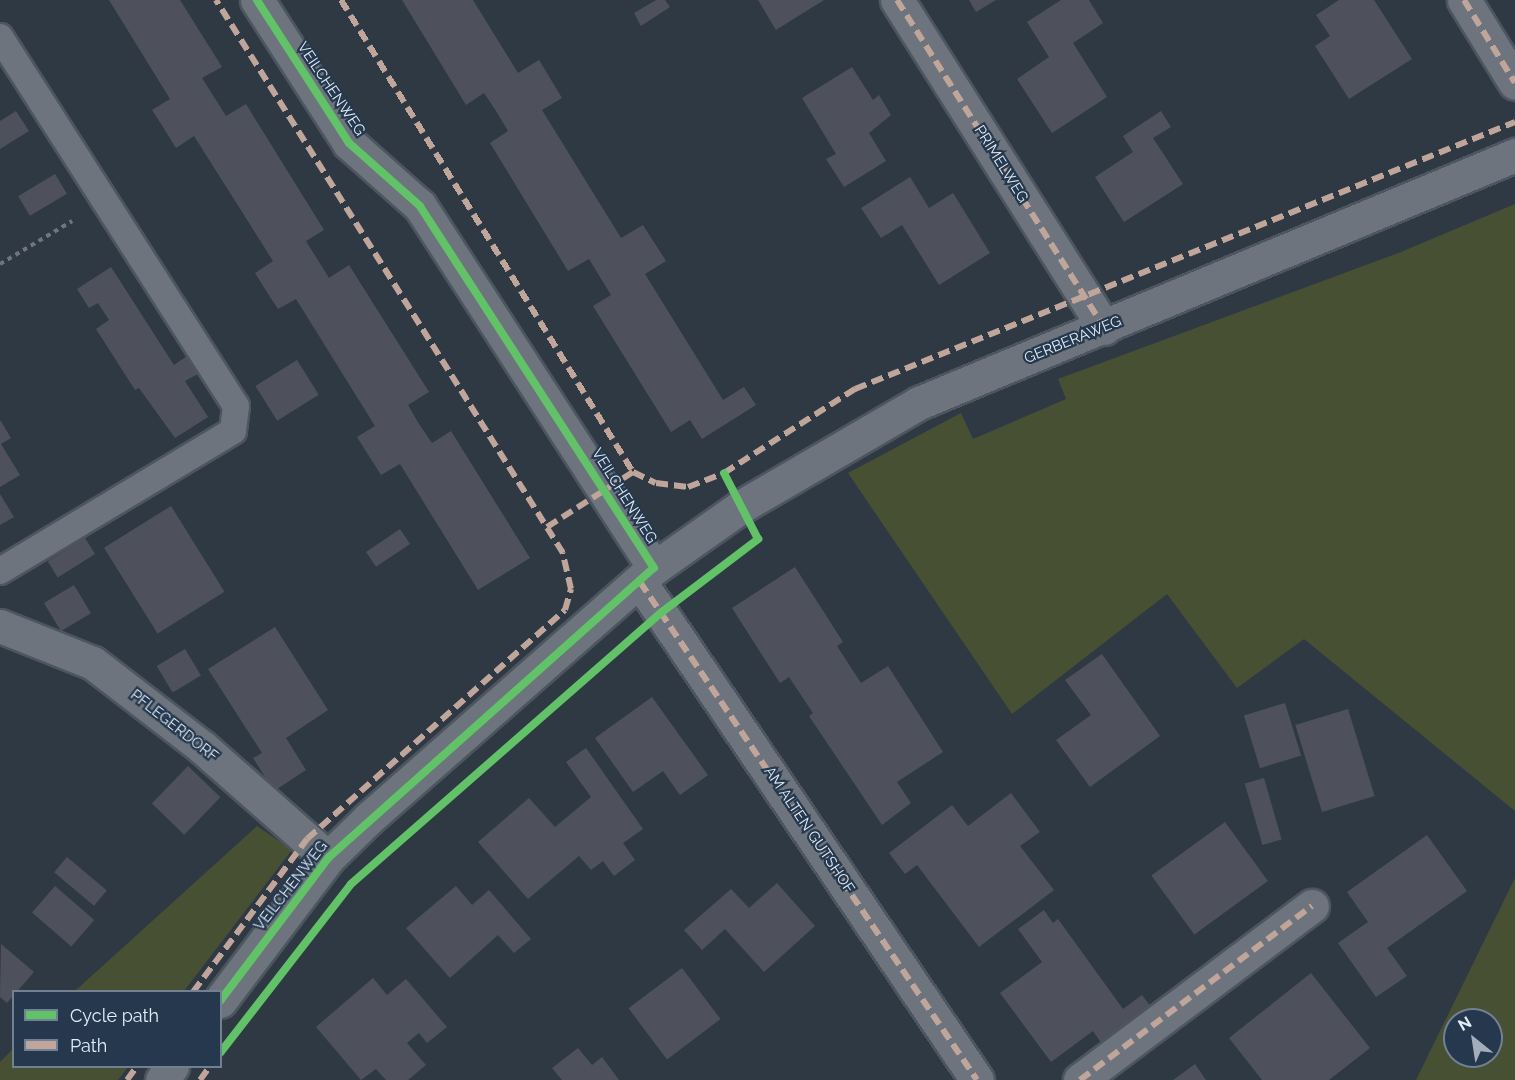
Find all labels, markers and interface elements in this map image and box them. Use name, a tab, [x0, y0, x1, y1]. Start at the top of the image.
street label: VEILCHENWEG	[293, 39, 369, 139]
street label: PRIMELWEG	[970, 122, 1032, 206]
street label: GERBERAWEG	[1022, 312, 1124, 368]
street label: VEILCHENWEG	[588, 445, 660, 547]
street label: PFLEGERDORF	[127, 686, 221, 766]
street label: AM ALTEN GUTSHOF	[760, 763, 858, 897]
street label: VEILCHENWEG	[250, 838, 332, 934]
legend	[12, 990, 222, 1068]
text: Cycle path	[70, 1005, 159, 1026]
north arrow	[1443, 1008, 1503, 1068]
text: N	[1455, 1012, 1475, 1035]
text: Path	[70, 1035, 107, 1056]

